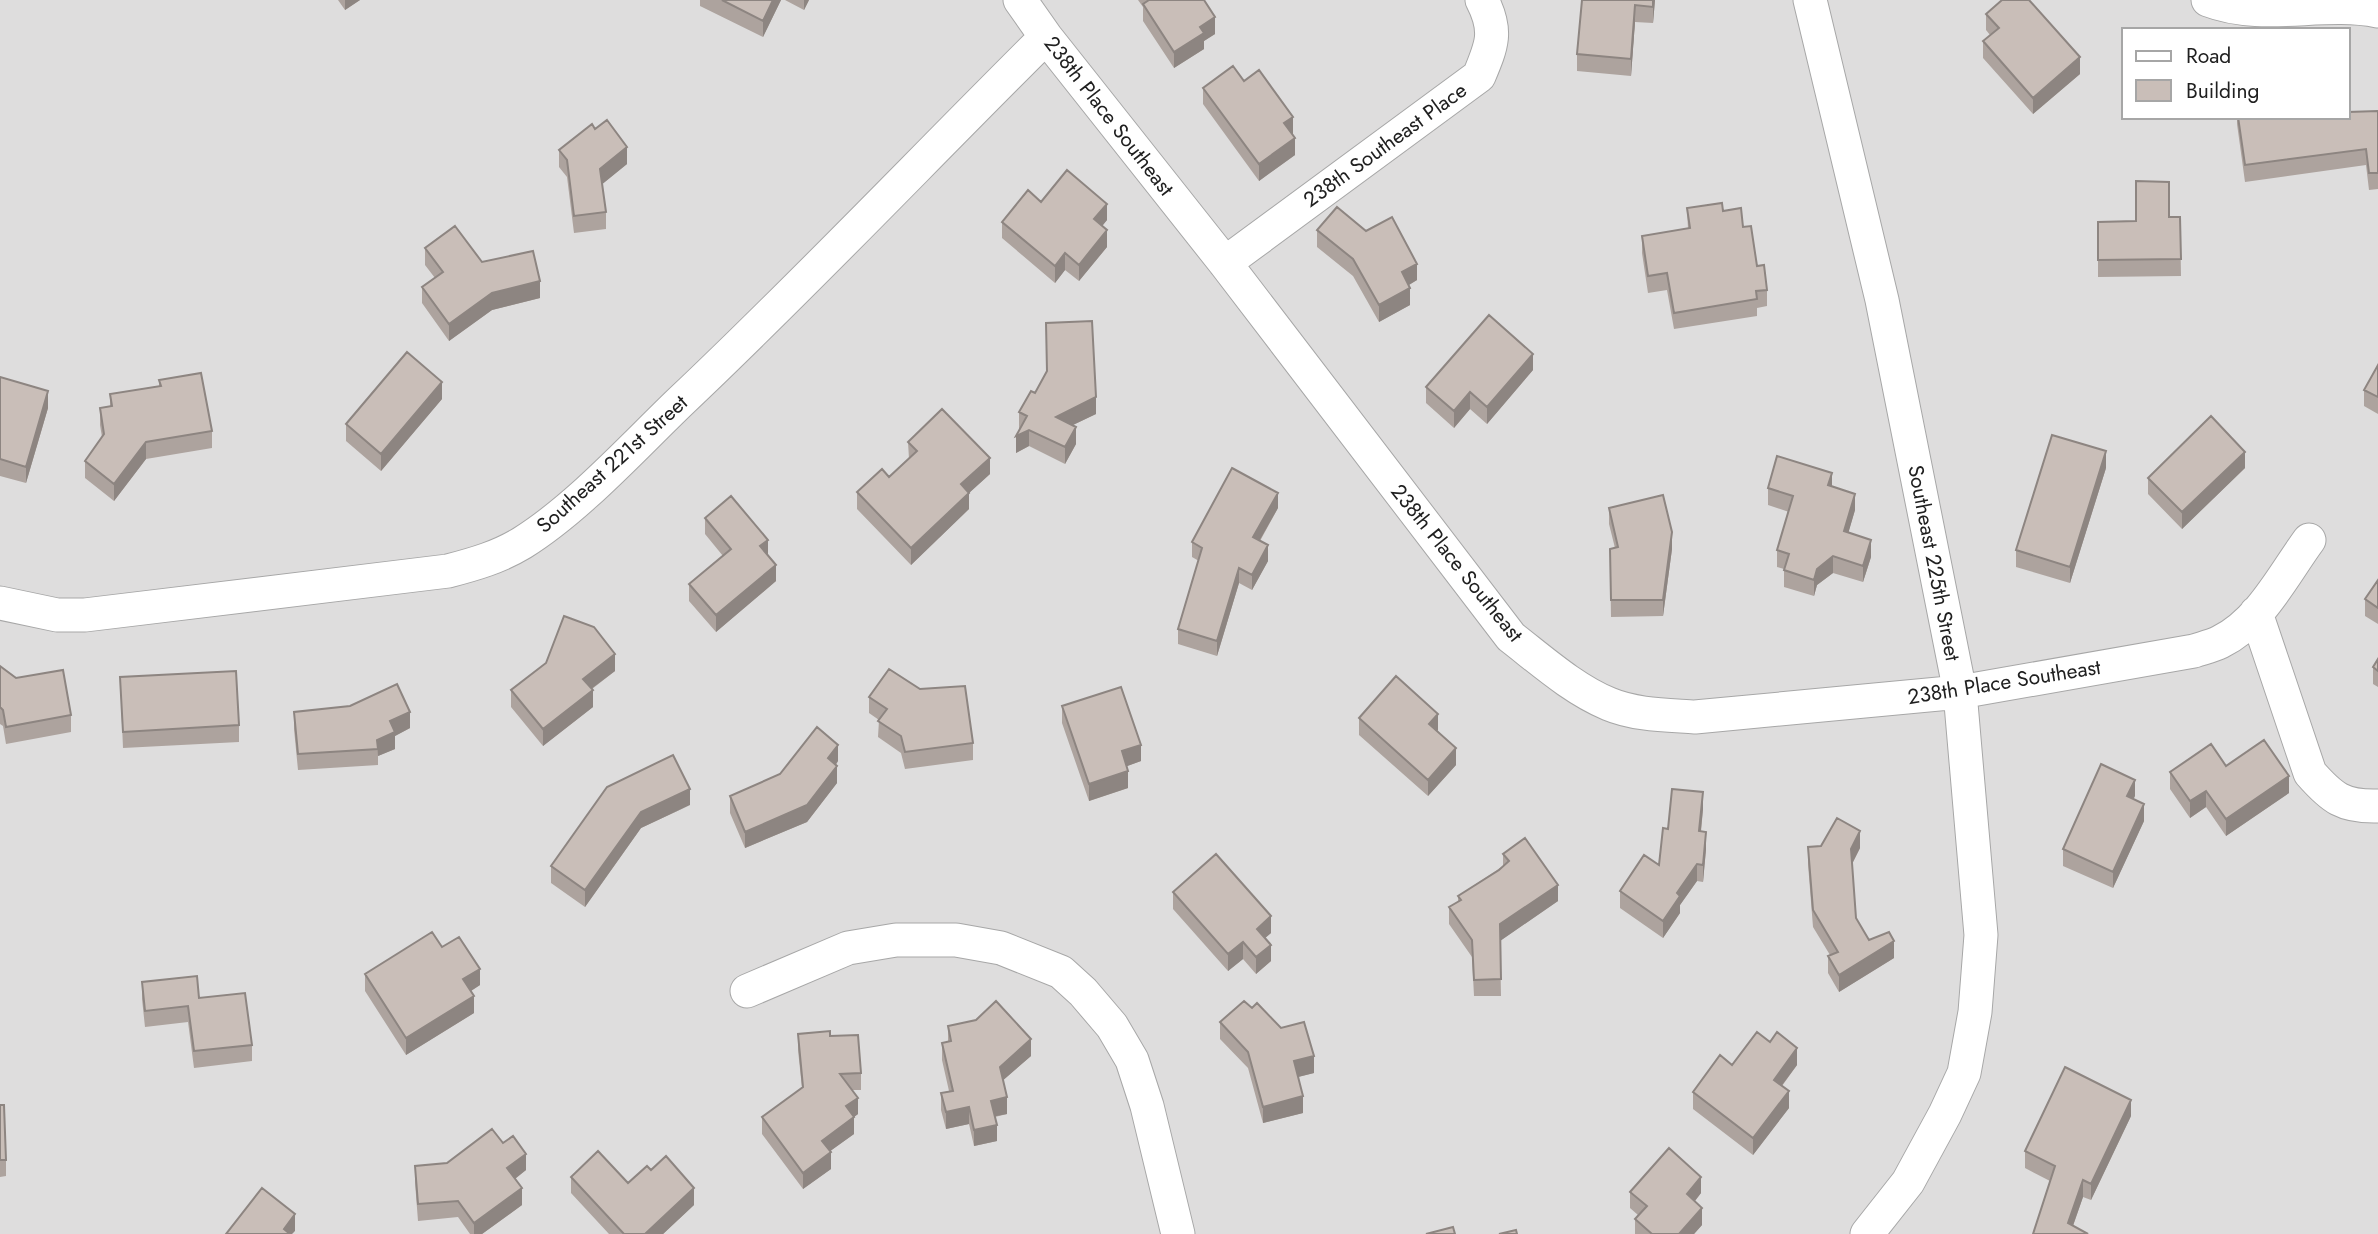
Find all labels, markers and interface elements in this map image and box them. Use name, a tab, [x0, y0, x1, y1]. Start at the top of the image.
legend	[2122, 28, 2350, 119]
street label: 238th Place Southeast	[1037, 30, 1181, 202]
text: Road	[2186, 41, 2231, 71]
street label: 238th Southeast Place	[1297, 75, 1473, 215]
text: Building	[2186, 76, 2259, 106]
street label: Southeast 221st Street	[530, 388, 694, 540]
street label: Southeast 225th Street	[1900, 462, 1968, 664]
street label: 238th Place Southeast	[1384, 478, 1530, 648]
street label: 238th Place Southeast	[1905, 652, 2103, 712]

